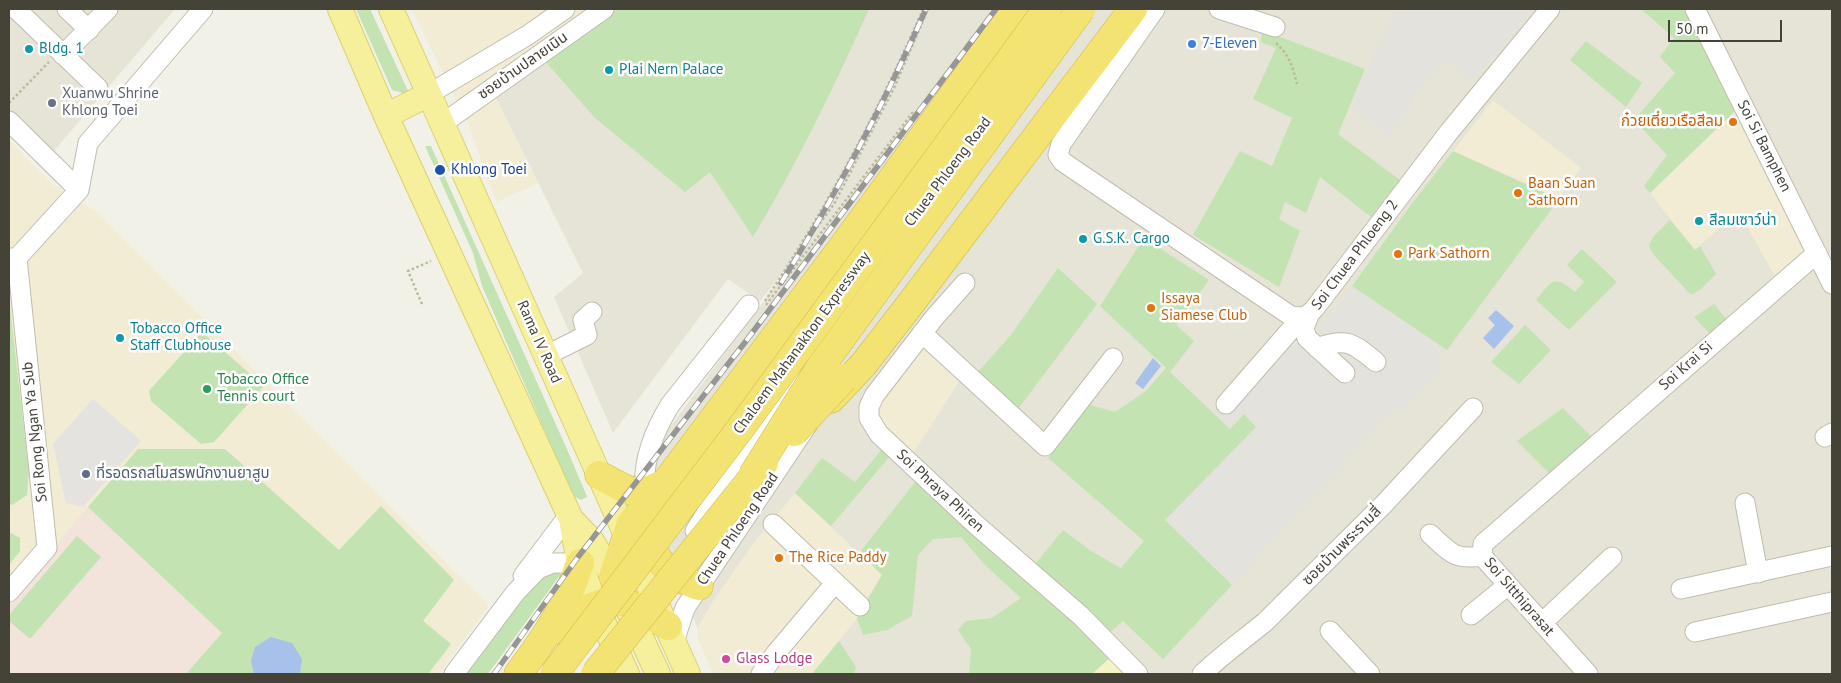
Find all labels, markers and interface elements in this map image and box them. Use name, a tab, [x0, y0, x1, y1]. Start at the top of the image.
scale bar	[1671, 10, 1785, 42]
text: 50 m	[1676, 19, 1709, 38]
street label: ซอยบ้านปลายเนิน	[475, 28, 571, 104]
place label: 7-Eleven	[1202, 35, 1257, 53]
marker: 7-Eleven	[1186, 38, 1198, 50]
place label: Bldg. 1	[39, 40, 84, 58]
marker: Bldg. 1	[23, 43, 35, 55]
place label: Plai Nern Palace	[619, 61, 723, 79]
marker: Plai Nern Palace	[603, 64, 615, 76]
place label: Xuanwu Shrine Khlong Toei	[62, 85, 159, 120]
marker: Xuanwu Shrine Khlong Toei	[46, 97, 58, 109]
street label: Soi Si Bamphen	[1733, 97, 1795, 195]
place label: ก๋วยเตี๋ยวเรือสีลม	[1621, 113, 1723, 131]
street label: Chuea Phloeng Road	[901, 114, 995, 230]
marker: ก๋วยเตี๋ยวเรือสีลม	[1727, 116, 1739, 128]
place label: Khlong Toei	[451, 161, 527, 179]
marker: Khlong Toei	[433, 163, 447, 177]
place label: Baan Suan Sathorn	[1528, 175, 1596, 210]
marker: Baan Suan Sathorn	[1512, 187, 1524, 199]
street label: Soi Chuea Phloeng 2	[1308, 196, 1402, 314]
place label: สีลมเซาว์น่า	[1709, 212, 1777, 230]
marker: สีลมเซาว์น่า	[1693, 215, 1705, 227]
place label: G.S.K. Cargo	[1093, 230, 1170, 248]
marker: G.S.K. Cargo	[1077, 233, 1089, 245]
place label: Park Sathorn	[1408, 245, 1490, 263]
street label: Chaloem Mahanakhon Expressway	[730, 248, 874, 438]
marker: Park Sathorn	[1392, 248, 1404, 260]
place label: Issaya Siamese Club	[1161, 290, 1247, 325]
street label: Rama IV Road	[513, 298, 565, 386]
marker: Issaya Siamese Club	[1145, 302, 1157, 314]
place label: Tobacco Office Staff Clubhouse	[130, 320, 231, 355]
marker: Tobacco Office Staff Clubhouse	[114, 332, 126, 344]
street label: Soi Krai Si	[1655, 338, 1717, 394]
street label: Soi Rong Ngan Ya Sub	[19, 361, 51, 503]
place label: Tobacco Office Tennis court	[217, 371, 309, 406]
marker: Tobacco Office Tennis court	[201, 383, 213, 395]
street label: Soi Phraya Phiren	[892, 446, 988, 536]
place label: ที่รอดรถสโมสรพนักงานยาสูบ	[96, 465, 270, 483]
marker: ที่รอดรถสโมสรพนักงานยาสูบ	[80, 468, 92, 480]
street label: Chuea Phloeng Road	[693, 469, 783, 589]
street label: ซอยบ้านพระรามสี่	[1299, 503, 1385, 589]
place label: The Rice Paddy	[789, 549, 887, 567]
marker: The Rice Paddy	[773, 552, 785, 564]
street label: Soi Sitthiprasat	[1480, 554, 1558, 640]
place label: Glass Lodge	[736, 650, 812, 668]
marker: Glass Lodge	[720, 653, 732, 665]

